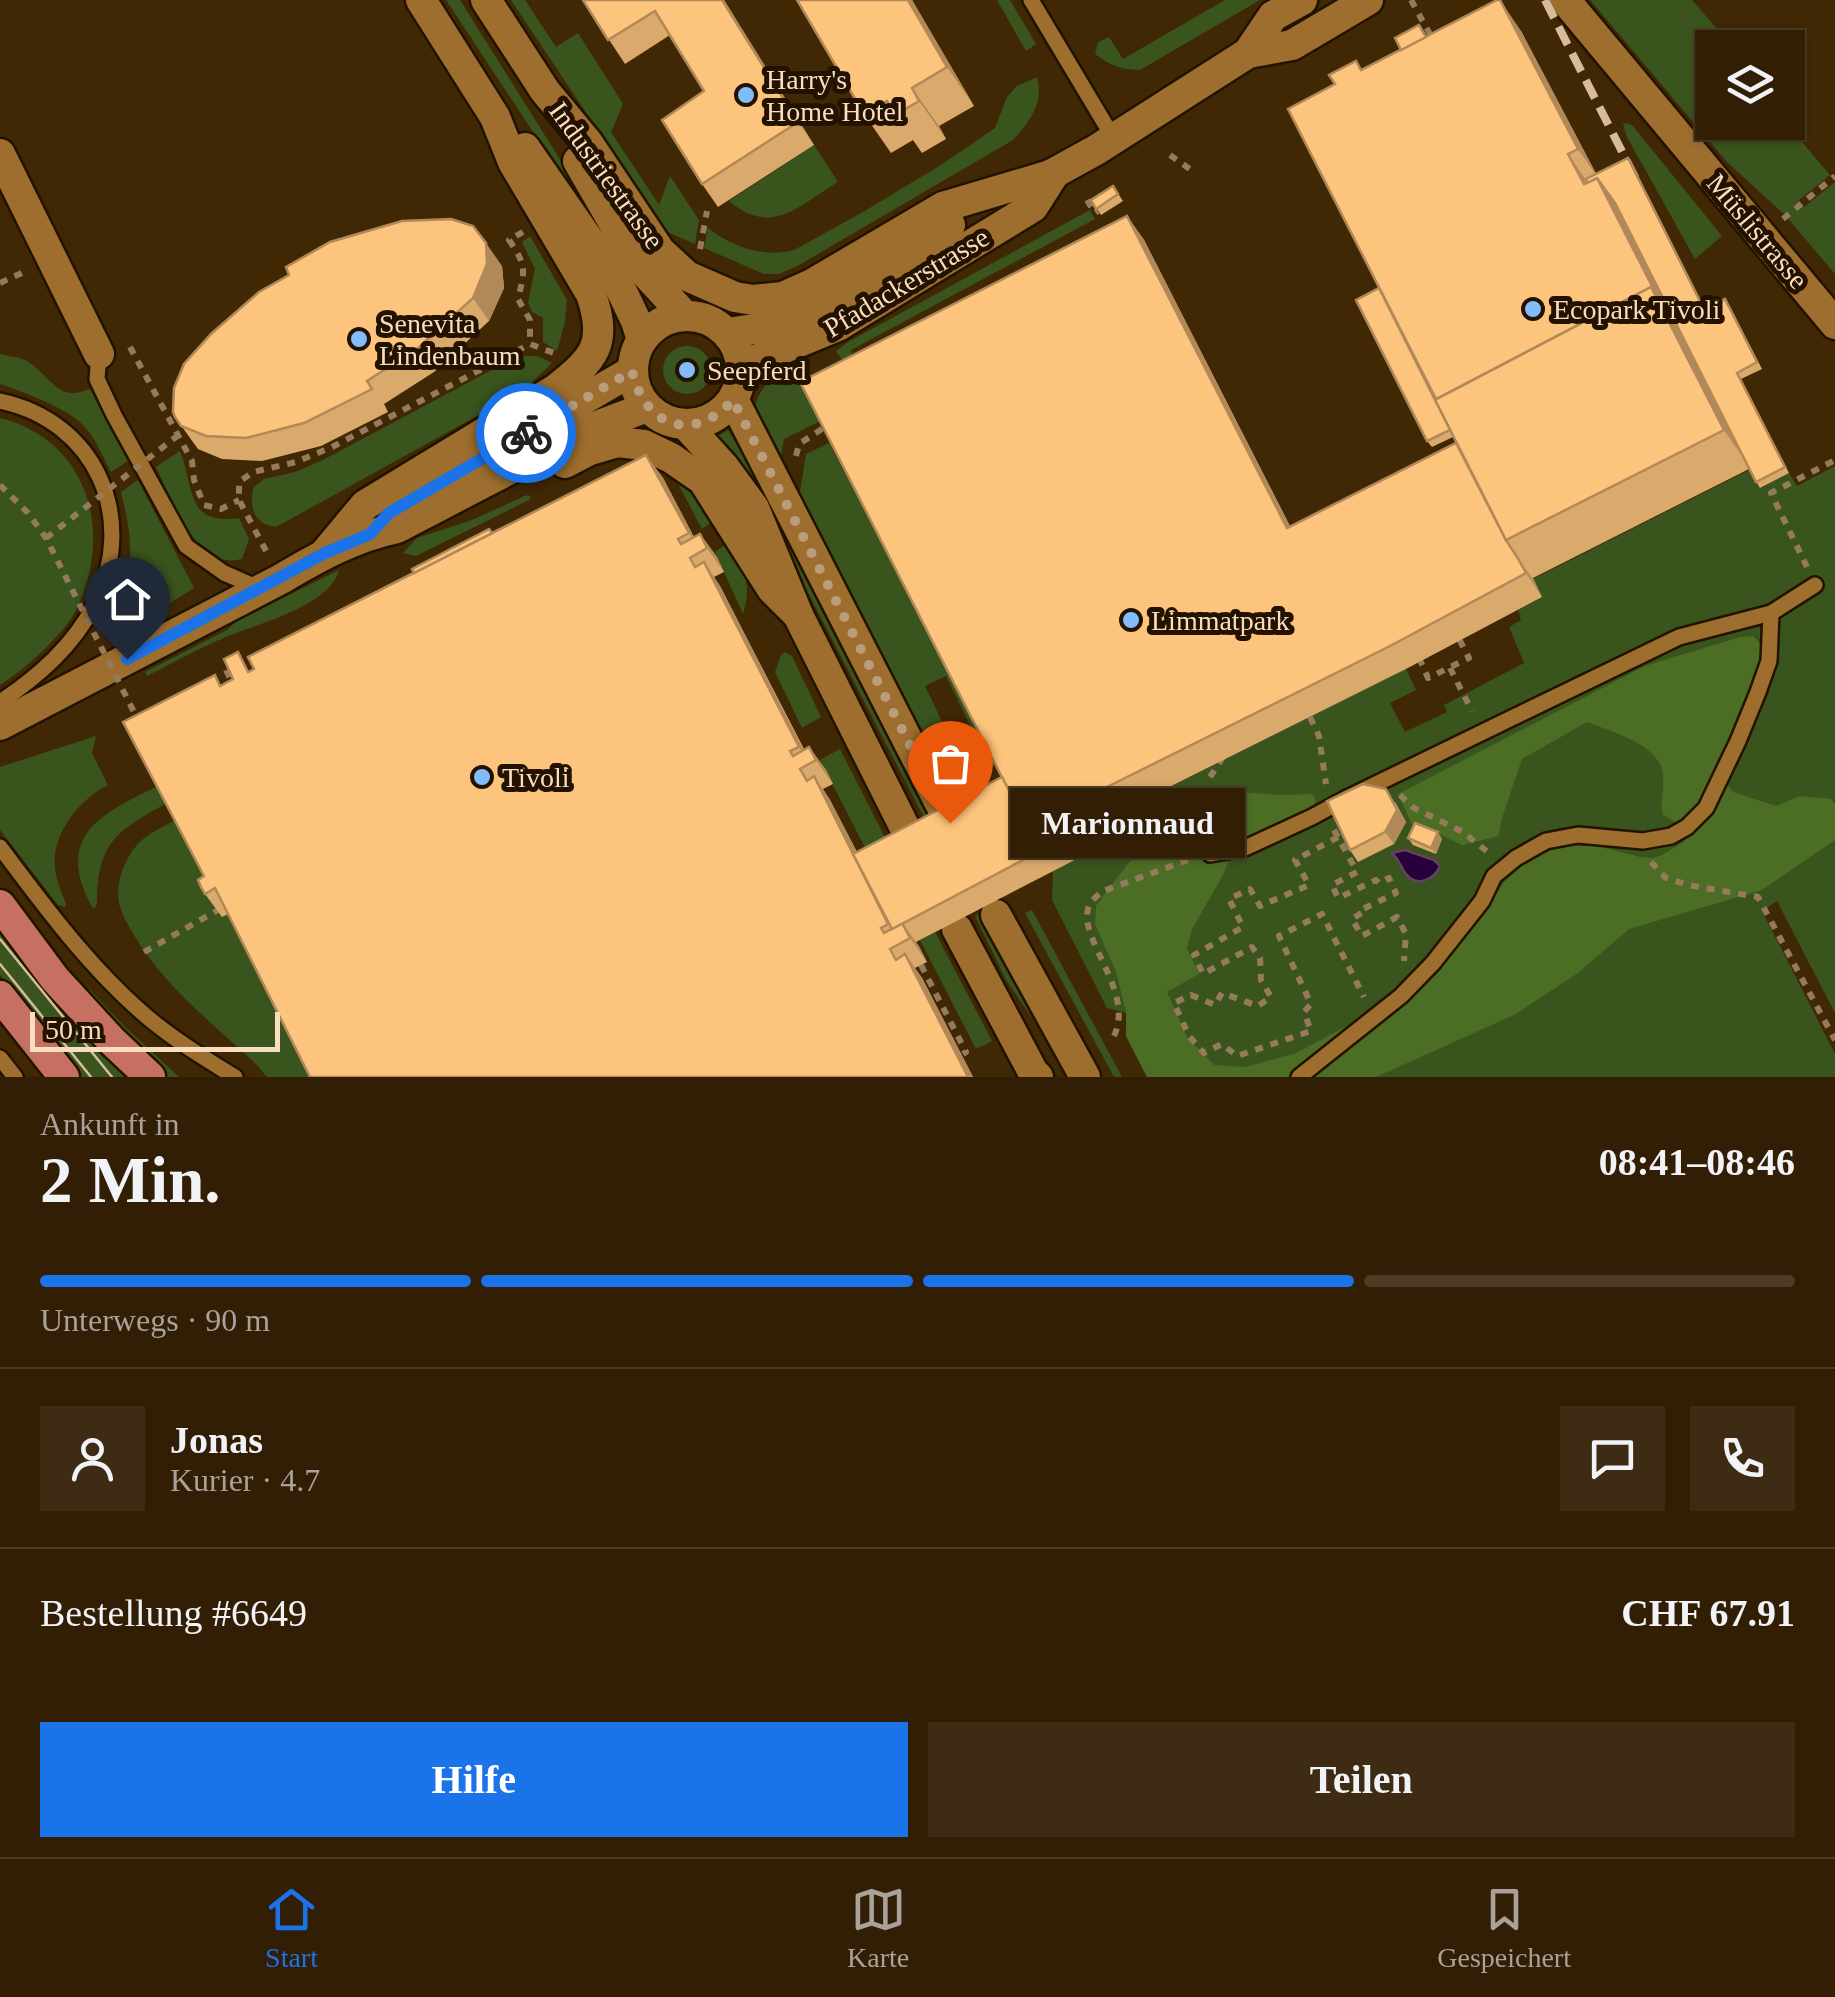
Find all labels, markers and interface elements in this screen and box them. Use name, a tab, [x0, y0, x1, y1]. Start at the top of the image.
map controls	[1695, 30, 1805, 140]
button: layers	[1695, 30, 1805, 140]
place label: Harry's Home Hotel	[766, 64, 904, 127]
marker: Harry's Home Hotel	[735, 84, 757, 106]
street label: Industriestrasse	[543, 96, 670, 255]
street label: Müslistrasse	[1701, 168, 1814, 295]
street label: Pfadackerstrasse	[818, 221, 994, 344]
place label: Ecopark Tivoli	[1553, 294, 1720, 325]
marker: Ecopark Tivoli	[1522, 298, 1544, 320]
place label: Senevita Lindenbaum	[379, 308, 521, 371]
marker: Senevita Lindenbaum	[348, 328, 370, 350]
place label: Seepferd	[707, 355, 807, 386]
marker: Seepferd	[676, 359, 698, 381]
courier	[476, 383, 576, 483]
icon: bike	[499, 406, 554, 461]
pin	[85, 557, 170, 660]
icon: home	[100, 572, 155, 627]
place label: Limmatpark	[1151, 605, 1289, 636]
marker: Limmatpark	[1120, 609, 1142, 631]
pin	[908, 721, 993, 824]
icon: bag	[923, 736, 978, 791]
place label: Tivoli	[502, 762, 570, 793]
marker: Tivoli	[471, 766, 493, 788]
callout: Marionnaud	[1010, 788, 1245, 858]
text: Marionnaud	[1041, 805, 1214, 841]
scale bar	[30, 1007, 280, 1052]
text: 50 m	[45, 1014, 102, 1045]
text: Ankunft in	[40, 1106, 180, 1142]
text: 08:41–08:46	[1599, 1141, 1795, 1183]
text: 2 Min.	[40, 1144, 221, 1216]
text: Unterwegs · 90 m	[40, 1302, 270, 1338]
button: person	[40, 1406, 145, 1511]
button: chat	[1560, 1406, 1665, 1511]
button: phone	[1690, 1406, 1795, 1511]
text: Jonas	[170, 1419, 263, 1461]
text: Kurier · 4.7	[170, 1462, 320, 1498]
text: Bestellung #6649	[40, 1592, 307, 1634]
text: CHF 67.91	[1621, 1592, 1795, 1634]
button: Hilfe	[40, 1722, 908, 1837]
button: Teilen	[928, 1722, 1795, 1837]
tab: Start	[264, 1882, 319, 1974]
tab: Karte	[847, 1882, 909, 1974]
tab: Gespeichert	[1437, 1882, 1571, 1974]

